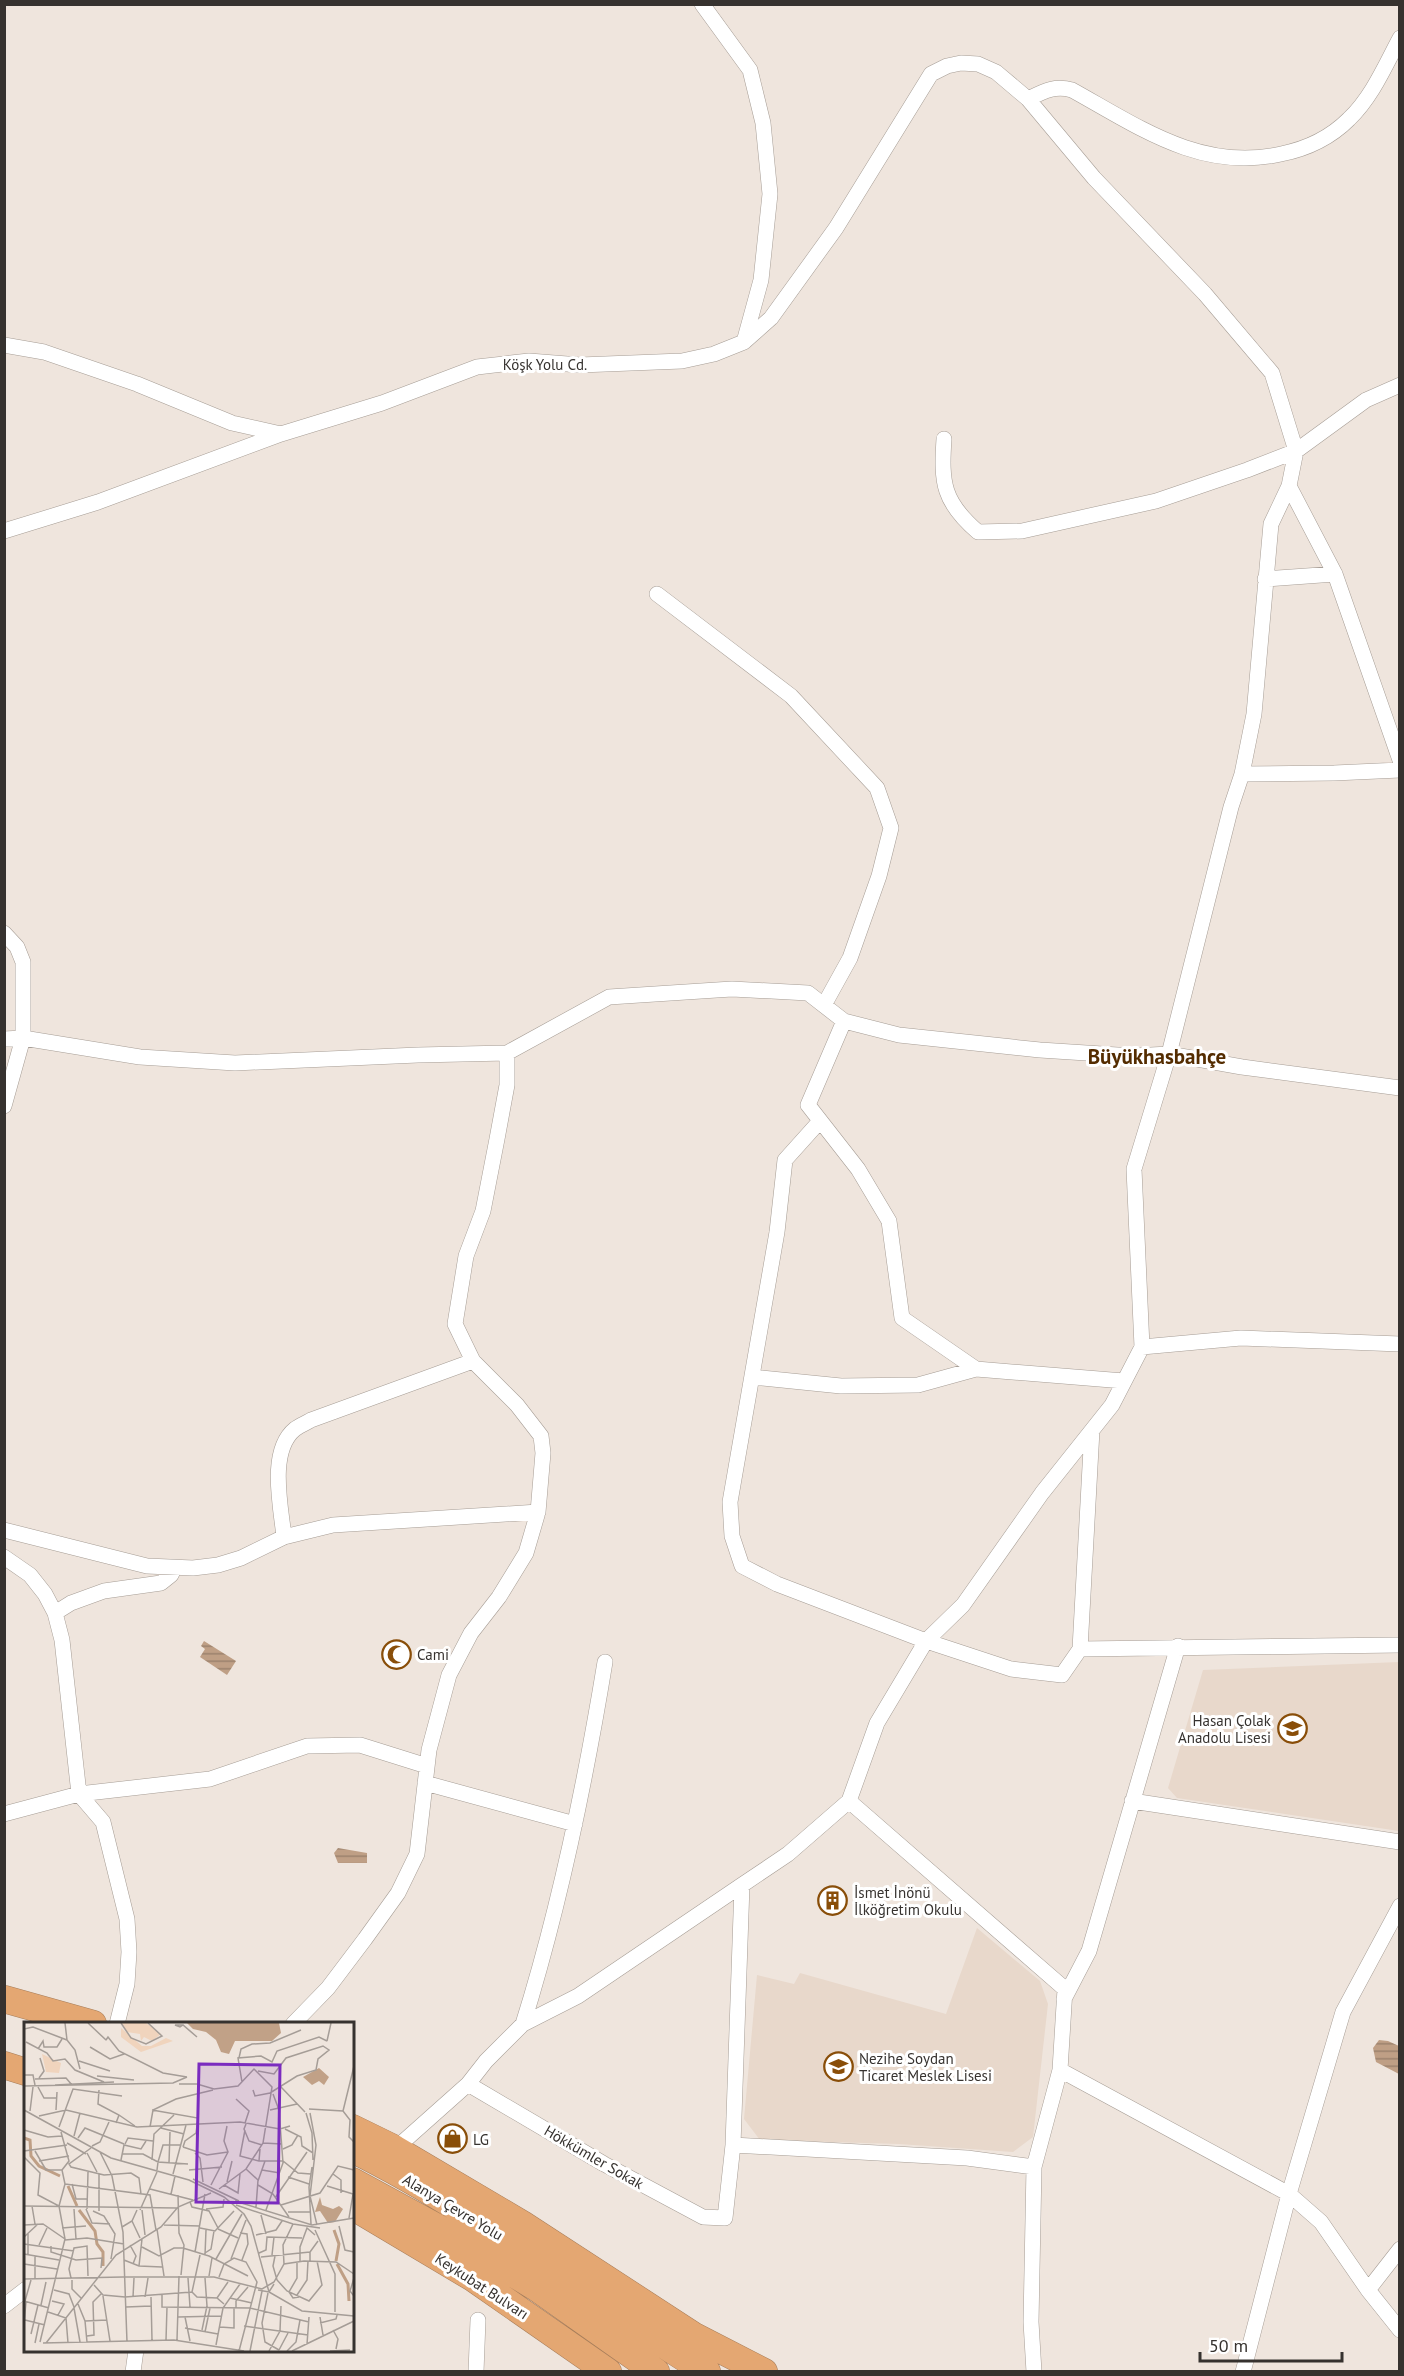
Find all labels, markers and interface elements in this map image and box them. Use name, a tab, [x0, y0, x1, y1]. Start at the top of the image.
street label: Köşk Yolu Cd.	[503, 355, 587, 374]
district label: Büyükhasbahçe	[1088, 1043, 1226, 1070]
mosque icon: Cami	[380, 1638, 412, 1670]
place label: Cami	[417, 1645, 449, 1664]
place label: Hasan Çolak Anadolu Lisesi	[1178, 1711, 1272, 1747]
school or university icon: Hasan Çolak Anadolu Lisesi	[1276, 1713, 1308, 1745]
place label: İsmet İnönü İlköğretim Okulu	[854, 1883, 962, 1919]
building icon: İsmet İnönü İlköğretim Okulu	[817, 1885, 849, 1917]
inset map	[24, 2022, 354, 2352]
place label: Nezihe Soydan Ticaret Meslek Lisesi	[859, 2049, 992, 2085]
school or university icon: Nezihe Soydan Ticaret Meslek Lisesi	[822, 2051, 854, 2083]
street label: Hökkümler Sokak	[541, 2121, 648, 2194]
shop icon: LG	[436, 2123, 468, 2155]
place label: LG	[473, 2130, 489, 2149]
street label: Alanya Çevre Yolu	[399, 2170, 507, 2244]
street label: Keykubat Bulvarı	[432, 2249, 532, 2323]
scale bar	[1200, 2325, 1342, 2363]
text: 50 m	[1209, 2334, 1248, 2357]

